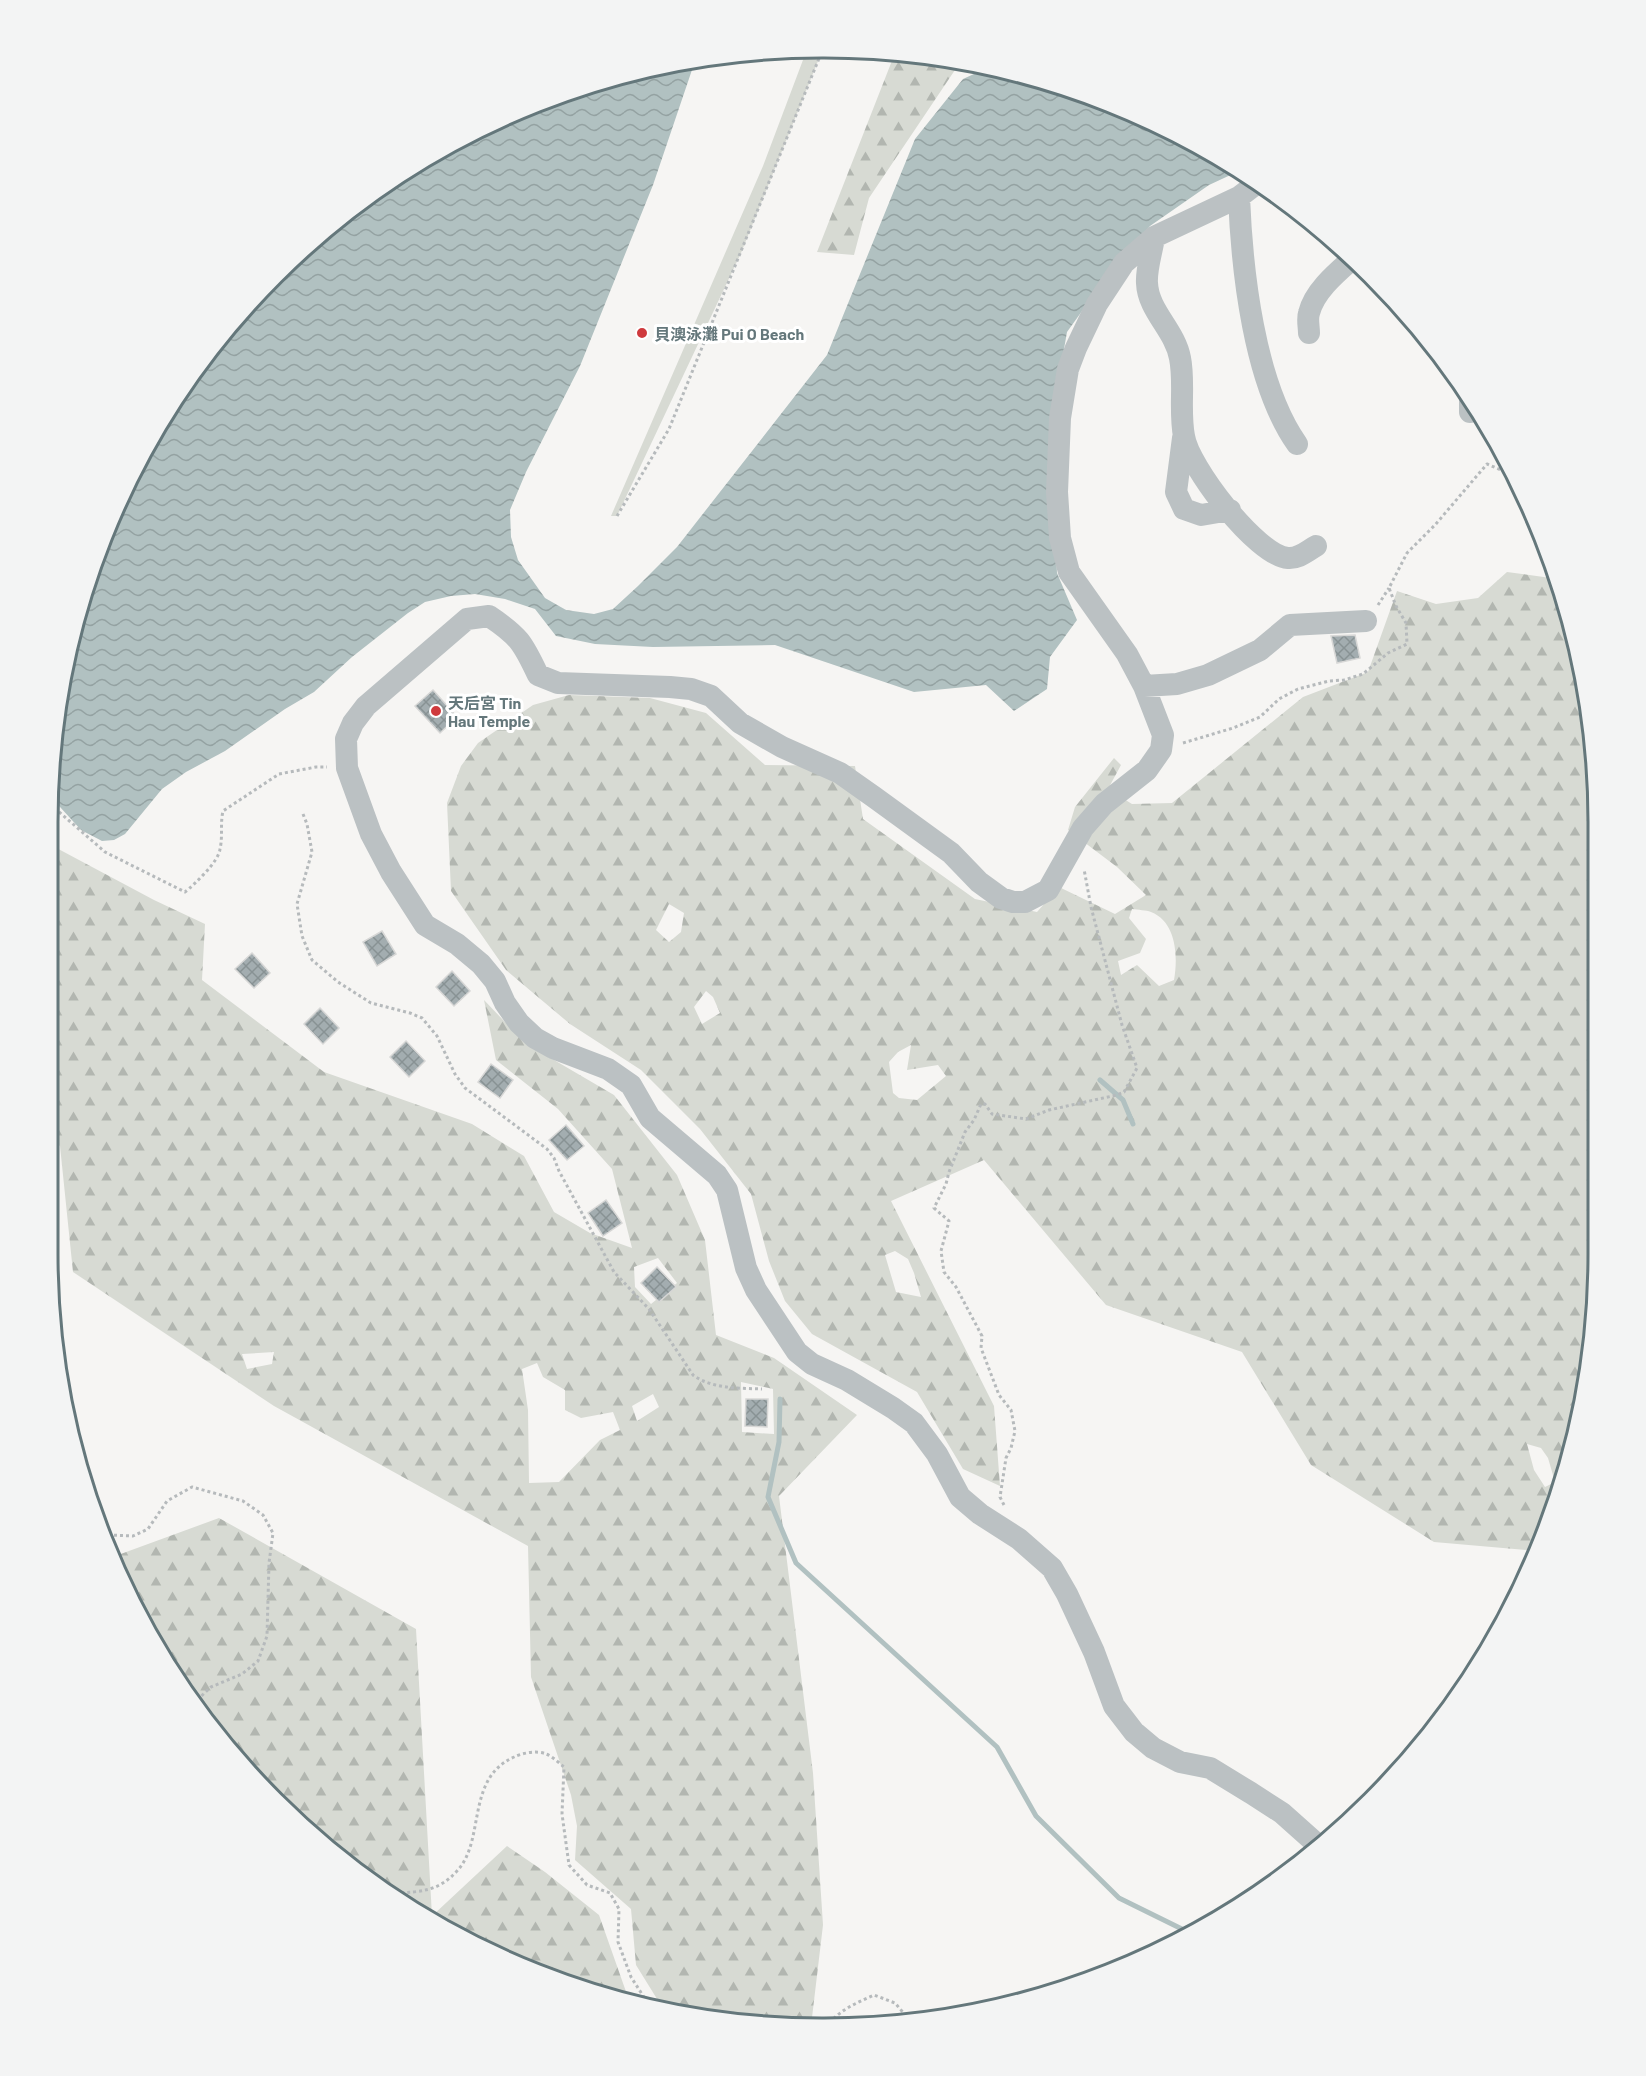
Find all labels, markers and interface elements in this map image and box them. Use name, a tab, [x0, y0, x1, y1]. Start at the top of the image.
place label: 貝澳泳灘 Pui O Beach	[654, 324, 804, 343]
marker: 貝澳泳灘 Pui O Beach	[635, 326, 649, 340]
place label: 天后宮 Tin Hau Temple	[448, 693, 531, 730]
marker: 天后宮 Tin Hau Temple	[429, 704, 443, 718]

